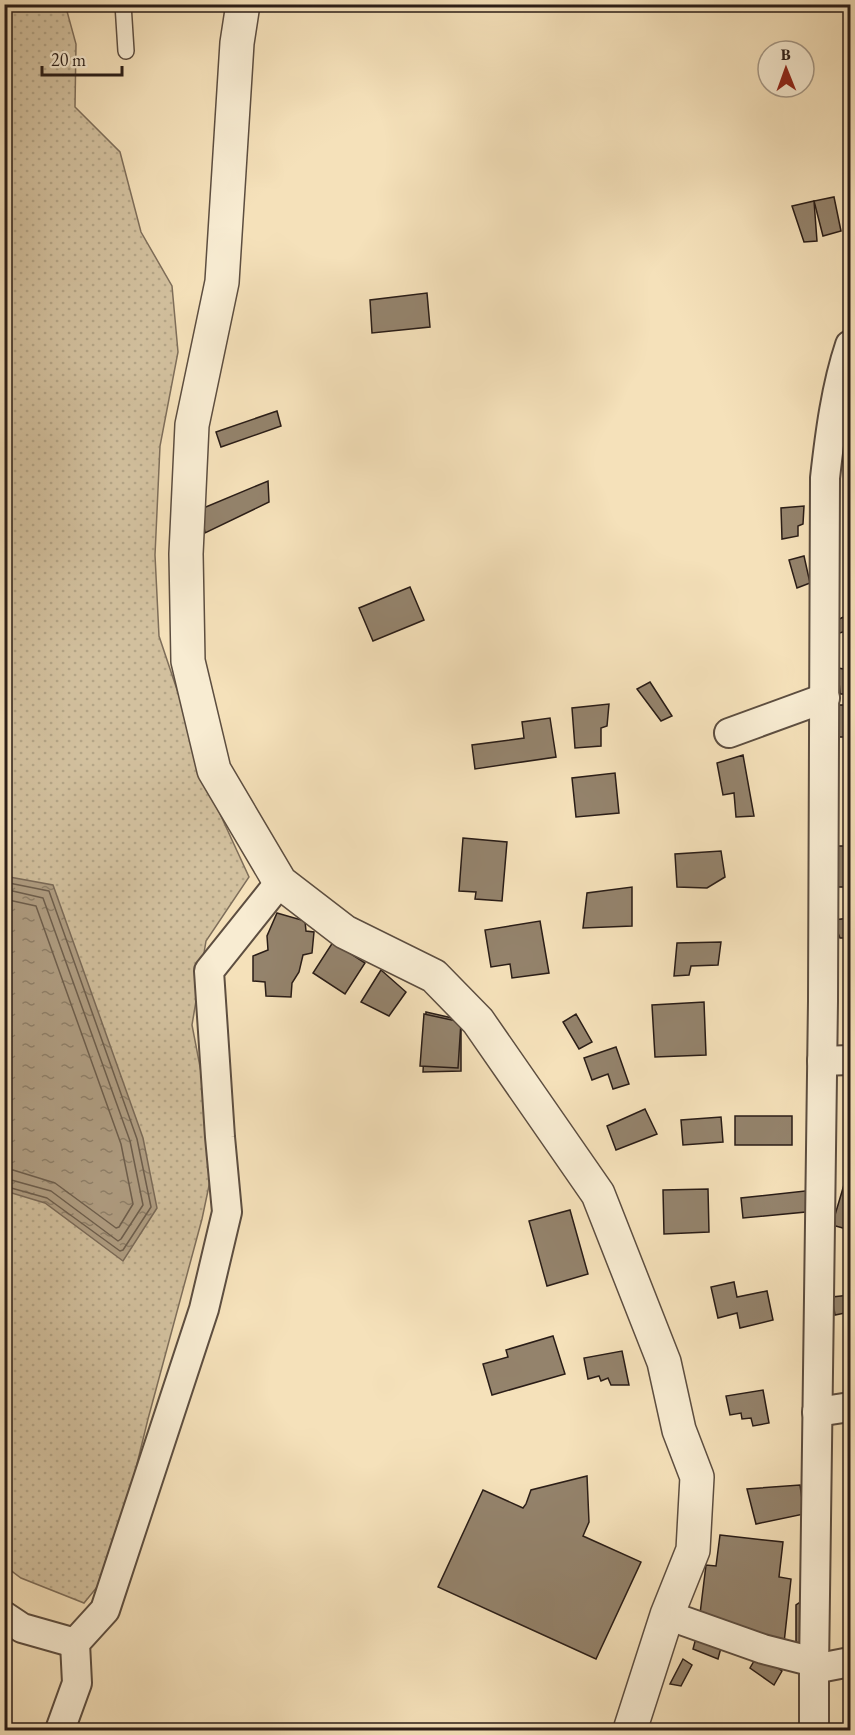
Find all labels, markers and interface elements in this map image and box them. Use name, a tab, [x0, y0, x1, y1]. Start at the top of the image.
scale bar	[42, 39, 122, 77]
north arrow	[756, 39, 816, 99]
text: B	[781, 44, 791, 65]
text: 20 m	[51, 48, 86, 71]

